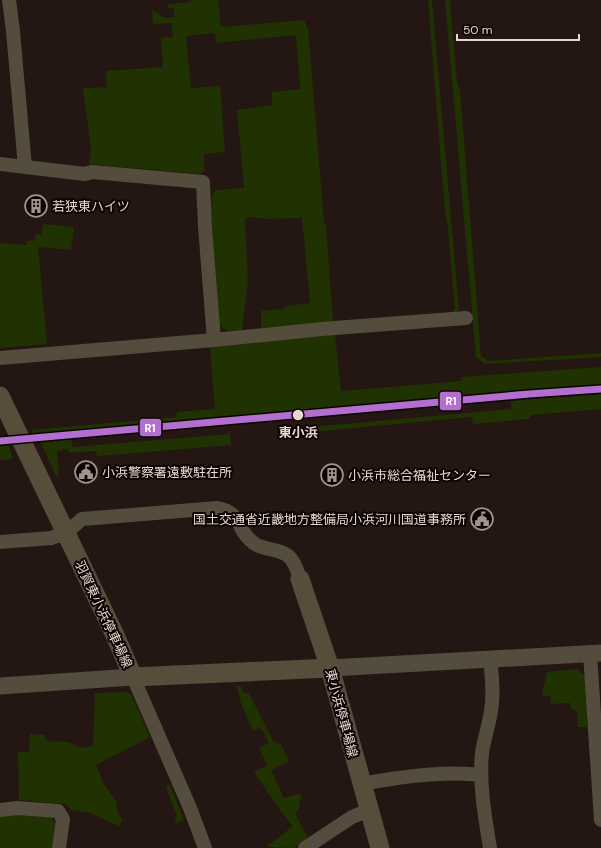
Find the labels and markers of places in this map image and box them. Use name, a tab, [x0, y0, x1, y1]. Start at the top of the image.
building icon: 若狭東ハイツ	[23, 193, 49, 219]
place label: 若狭東ハイツ	[52, 198, 130, 215]
marker: 東小浜	[291, 408, 305, 422]
place label: 東小浜	[278, 424, 318, 441]
public building icon: 小浜警察署遠敷駐在所	[73, 459, 99, 485]
building icon: 小浜市総合福祉センター	[319, 462, 345, 488]
place label: 小浜警察署遠敷駐在所	[102, 464, 232, 481]
place label: 小浜市総合福祉センター	[348, 467, 491, 484]
public building icon: 国土交通省近畿地方整備局小浜河川国道事務所	[469, 506, 495, 532]
place label: 国土交通省近畿地方整備局小浜河川国道事務所	[193, 511, 466, 528]

